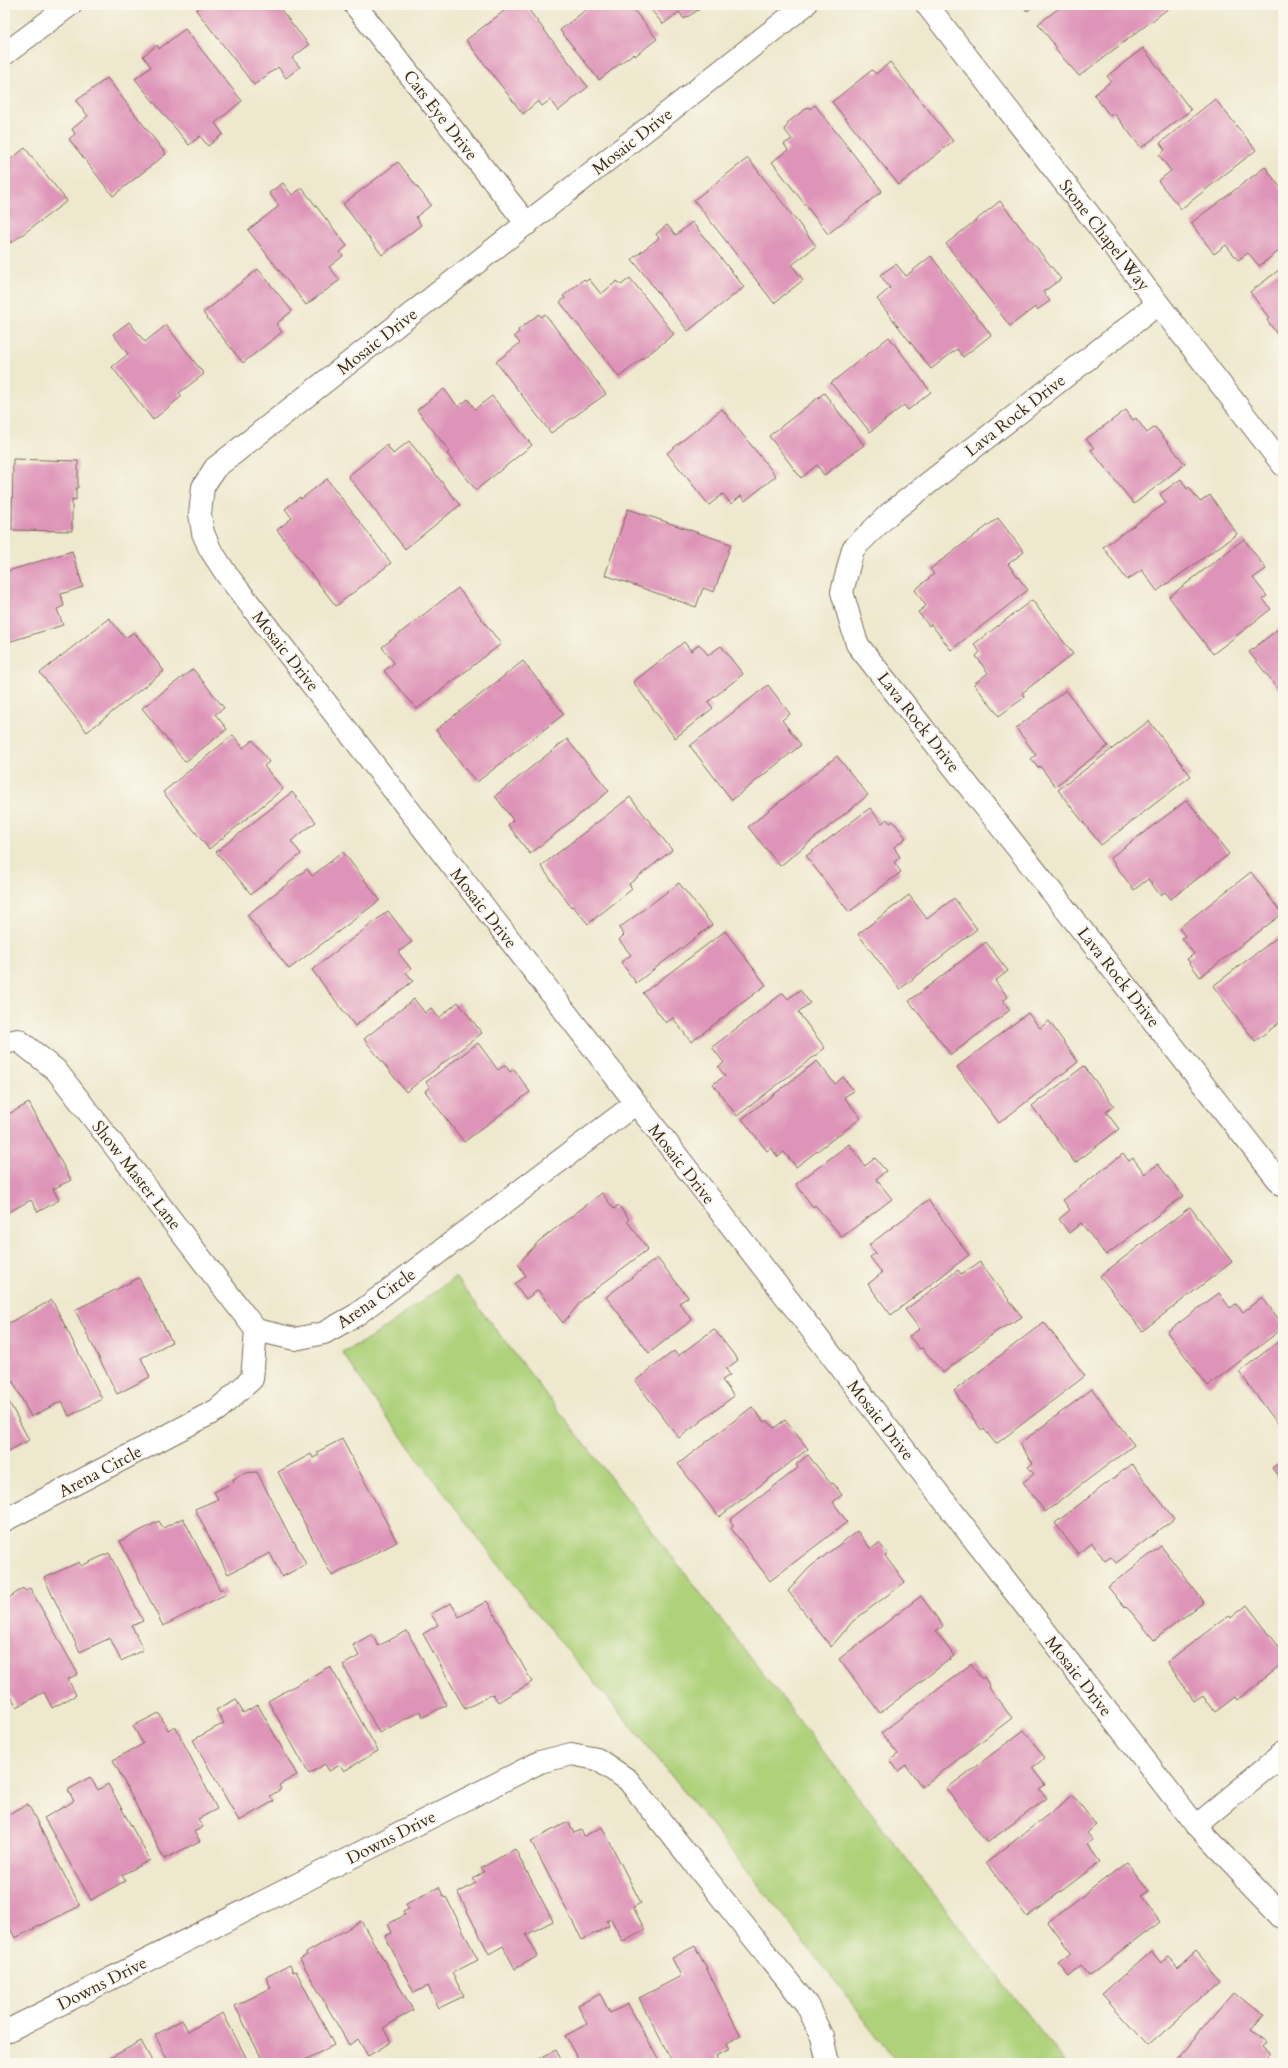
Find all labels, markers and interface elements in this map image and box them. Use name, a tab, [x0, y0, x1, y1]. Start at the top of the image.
street label: Cats Eye Drive	[398, 65, 483, 165]
street label: Mosaic Drive	[587, 103, 677, 180]
street label: Stone Chapel Way	[1054, 175, 1155, 296]
street label: Mosaic Drive	[332, 303, 422, 380]
street label: Lava Rock Drive	[960, 369, 1070, 462]
street label: Mosaic Drive	[247, 606, 324, 696]
street label: Lava Rock Drive	[872, 667, 965, 777]
street label: Mosaic Drive	[445, 863, 522, 953]
street label: Lava Rock Drive	[1072, 922, 1165, 1032]
street label: Show Master Lane	[87, 1116, 187, 1235]
street label: Mosaic Drive	[643, 1119, 720, 1209]
street label: Arena Circle	[332, 1263, 420, 1334]
street label: Mosaic Drive	[842, 1375, 919, 1465]
street label: Arena Circle	[54, 1440, 146, 1503]
street label: Mosaic Drive	[1040, 1631, 1117, 1721]
street label: Downs Drive	[342, 1805, 440, 1870]
street label: Downs Drive	[53, 1951, 151, 2016]

